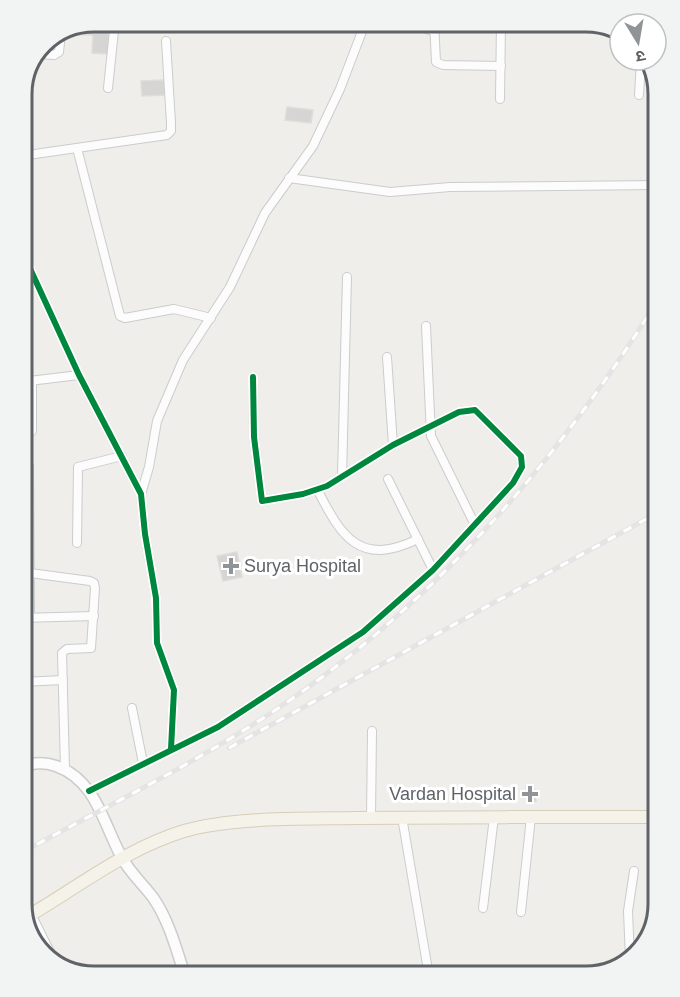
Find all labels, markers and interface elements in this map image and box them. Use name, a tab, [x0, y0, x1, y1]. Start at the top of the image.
north arrow	[608, 12, 668, 72]
text: उ	[634, 47, 647, 66]
place label: Surya Hospital	[244, 556, 361, 576]
marker: Surya Hospital	[222, 557, 240, 575]
place label: Vardan Hospital	[389, 784, 516, 804]
marker: Vardan Hospital	[521, 785, 539, 803]

